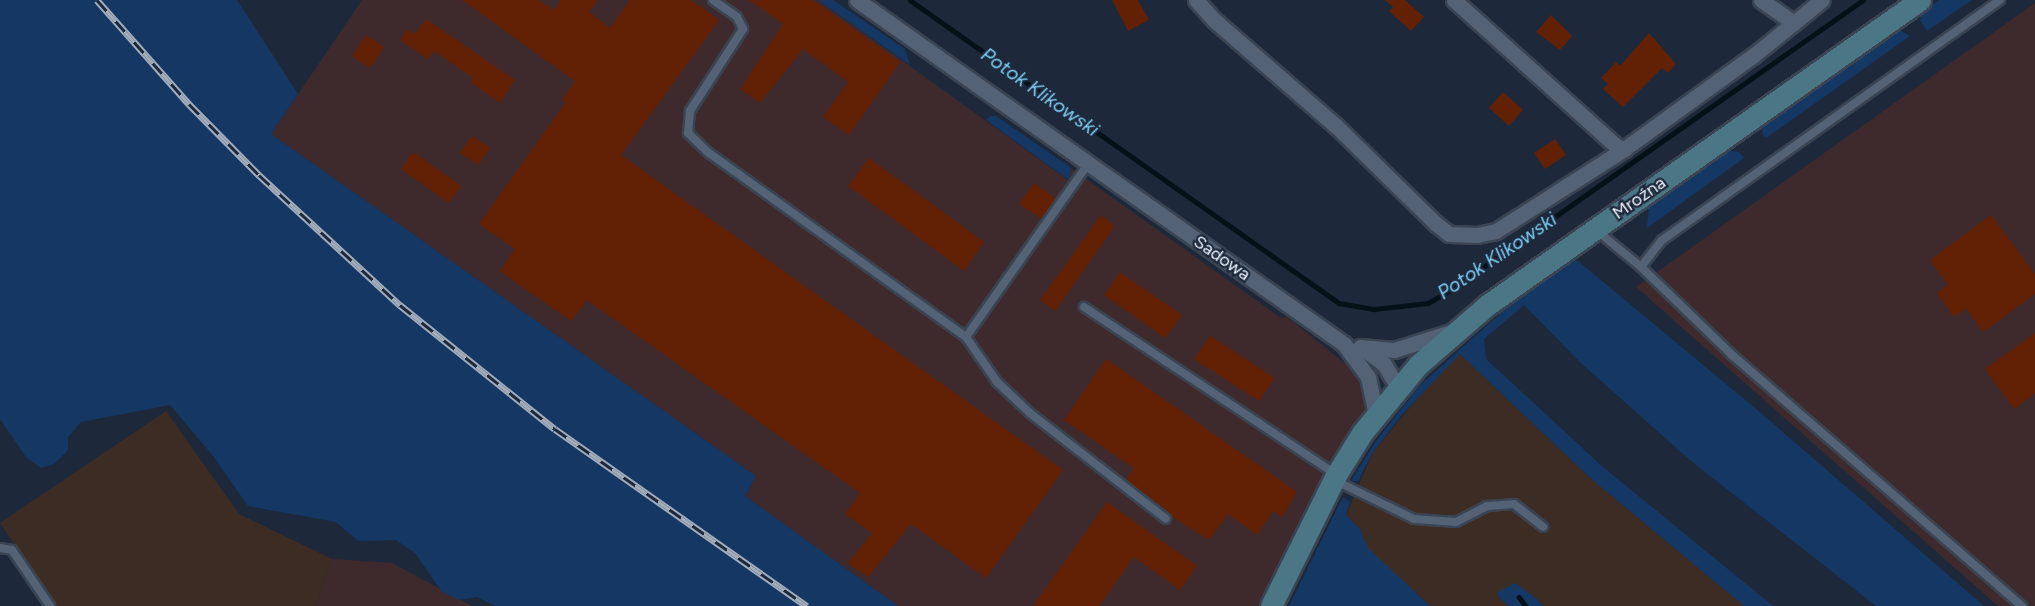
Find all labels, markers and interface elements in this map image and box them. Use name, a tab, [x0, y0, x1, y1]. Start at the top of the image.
water label: Potok Klikowski	[976, 42, 1104, 142]
street label: Mroźna	[1608, 172, 1670, 224]
water label: Potok Klikowski	[1433, 207, 1561, 305]
street label: Sadowa	[1190, 231, 1254, 285]

